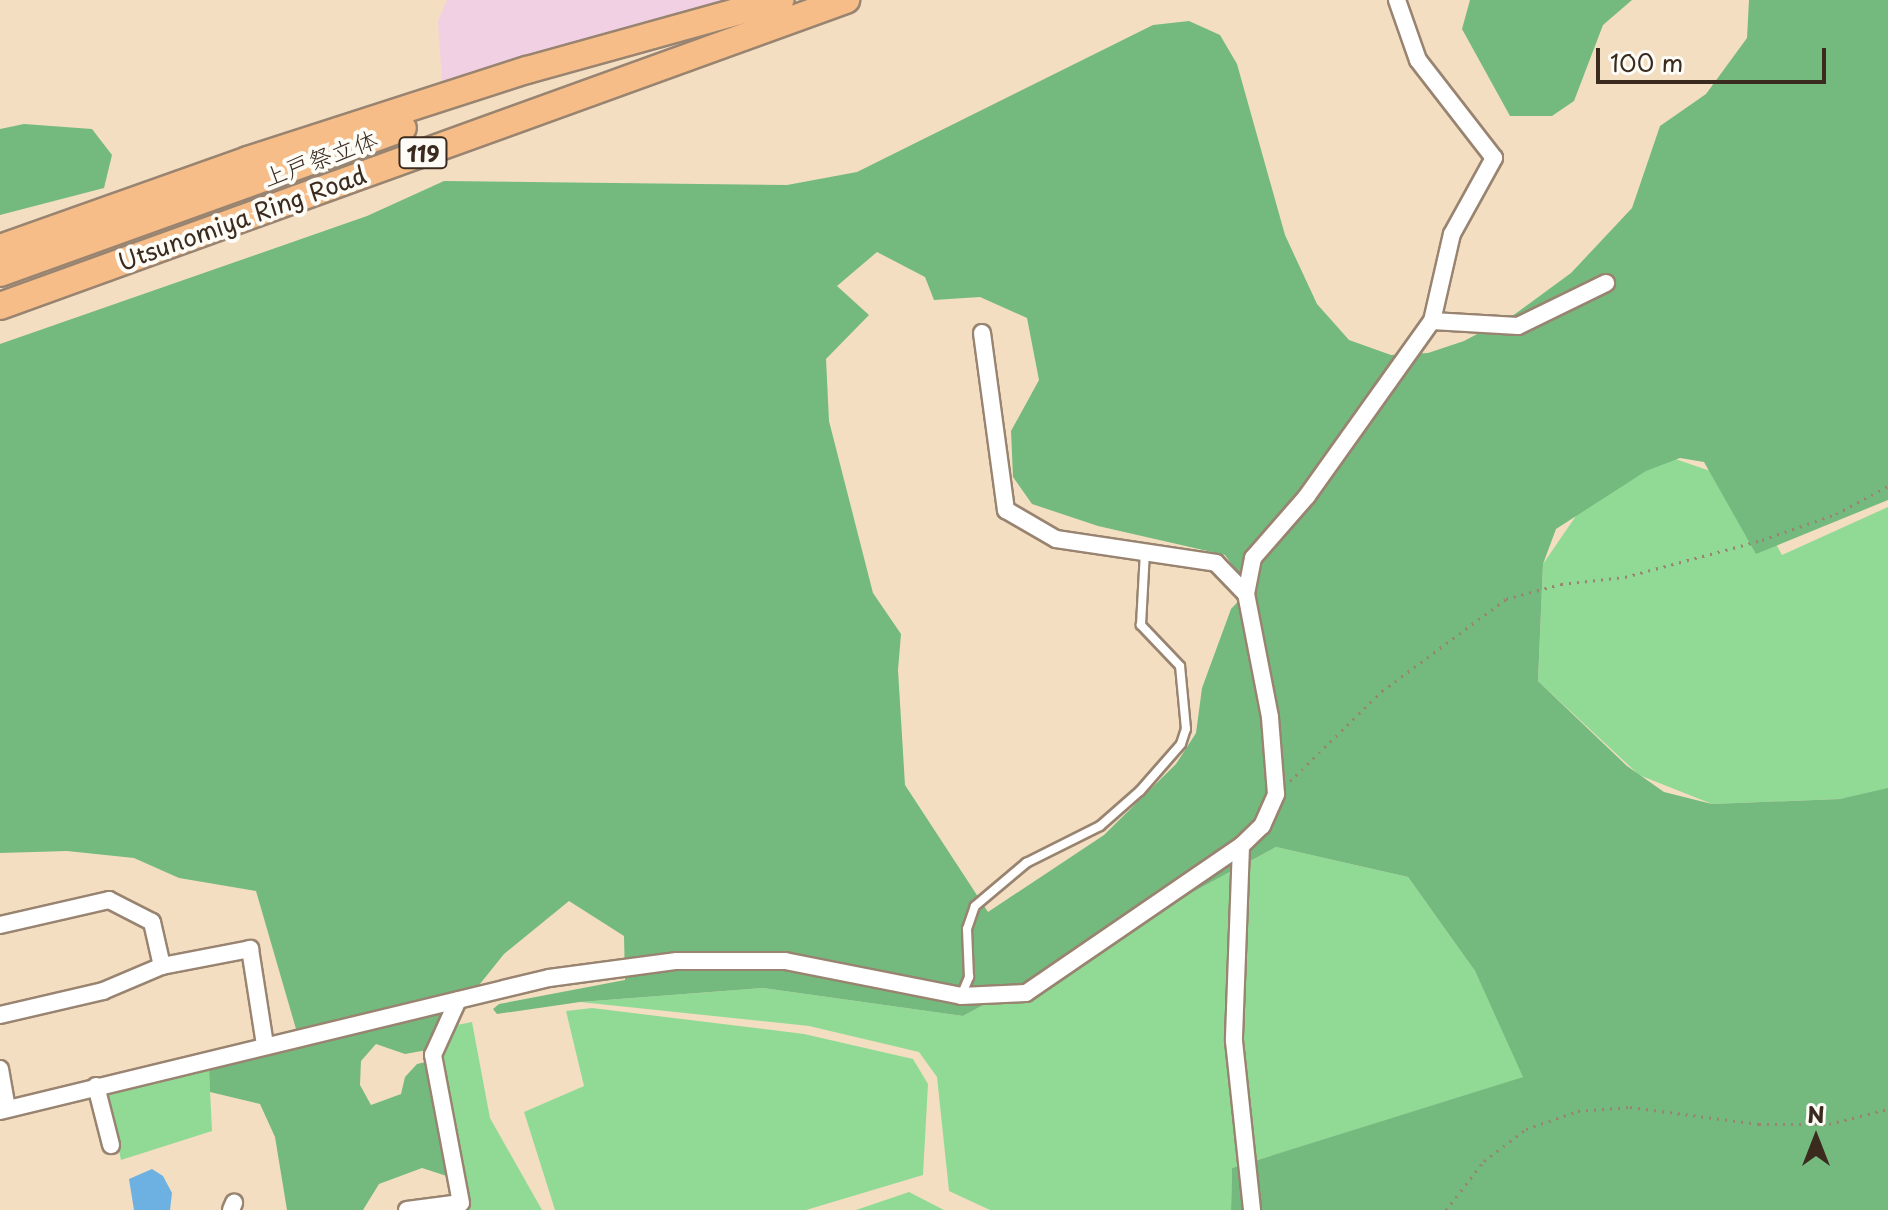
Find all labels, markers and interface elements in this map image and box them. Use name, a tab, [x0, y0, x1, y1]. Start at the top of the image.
scale bar	[1600, 32, 1830, 82]
text: 100 m	[1610, 44, 1683, 80]
street label: 上戸祭立体	[259, 124, 381, 192]
road number: 119	[397, 135, 449, 171]
street label: Utsunomiya Ring Road	[113, 159, 371, 277]
text: N	[1807, 1097, 1825, 1130]
north arrow	[1776, 1098, 1856, 1178]

